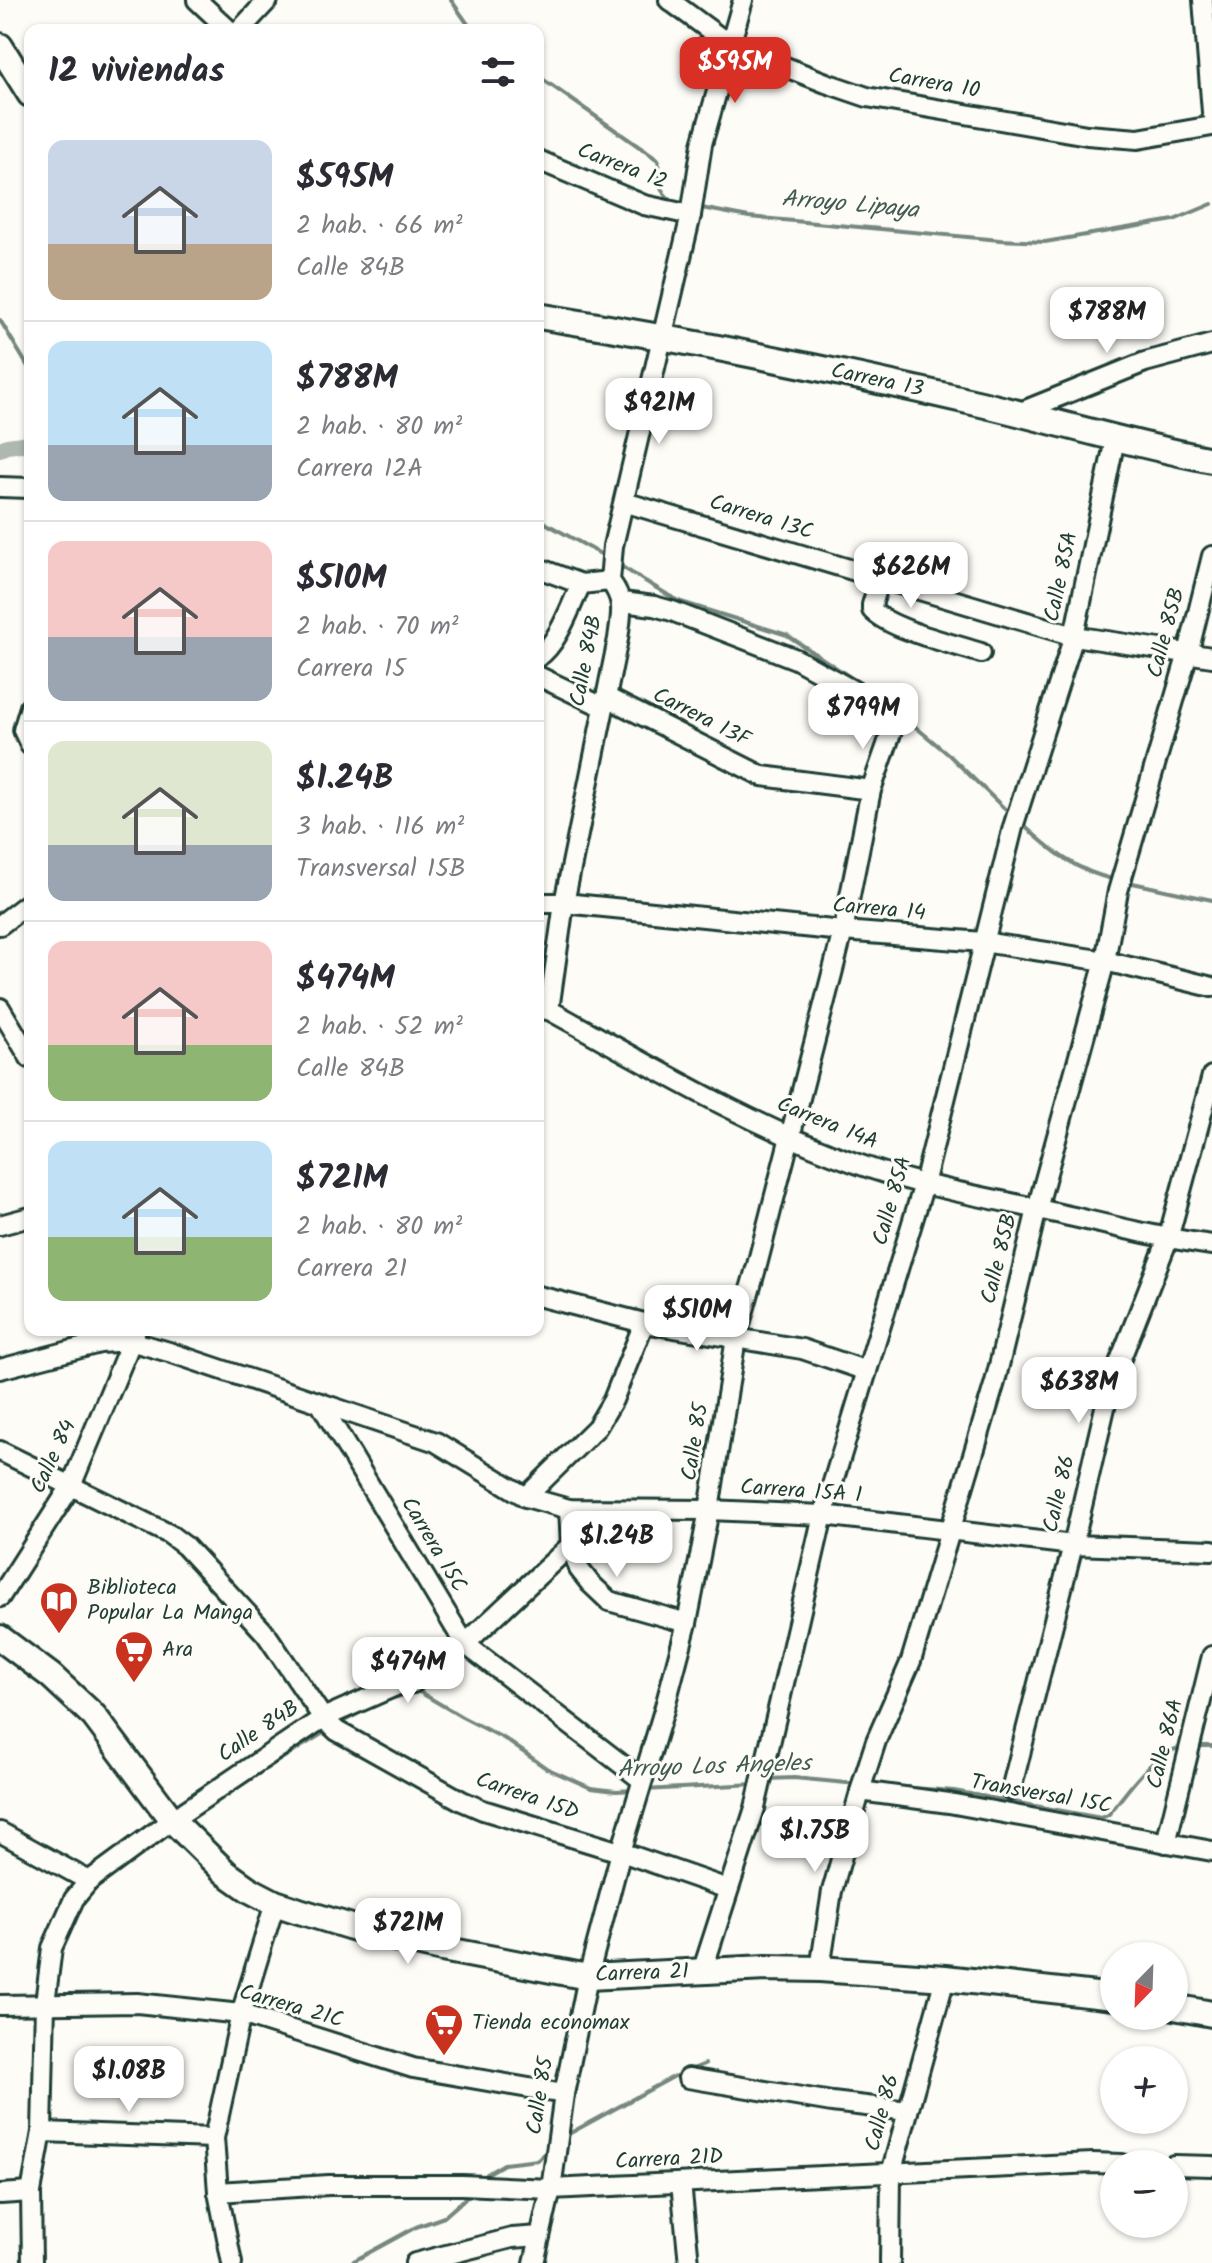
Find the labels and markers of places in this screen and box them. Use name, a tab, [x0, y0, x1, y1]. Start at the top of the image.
pin: $595M	[679, 37, 791, 105]
pin: $788M	[1051, 287, 1163, 355]
pin: $921M	[603, 378, 715, 446]
pin: $626M	[855, 542, 967, 610]
pin: $799M	[807, 683, 919, 751]
pin: $510M	[641, 1285, 753, 1353]
pin: $638M	[1023, 1357, 1135, 1425]
pin: $1.24B	[552, 1511, 682, 1579]
place label: Biblioteca Popular La Manga	[87, 1571, 253, 1631]
library icon: Biblioteca Popular La Manga	[38, 1580, 80, 1635]
supermarket icon: Ara	[113, 1629, 155, 1684]
place label: Ara	[162, 1633, 193, 1668]
pin: $474M	[352, 1637, 464, 1705]
pin: $1.75B	[750, 1806, 880, 1874]
pin: $721M	[352, 1898, 464, 1966]
supermarket icon: Tienda economax	[423, 2002, 465, 2057]
place label: Tienda economax	[472, 2006, 630, 2041]
pin: $1.08B	[64, 2046, 194, 2114]

